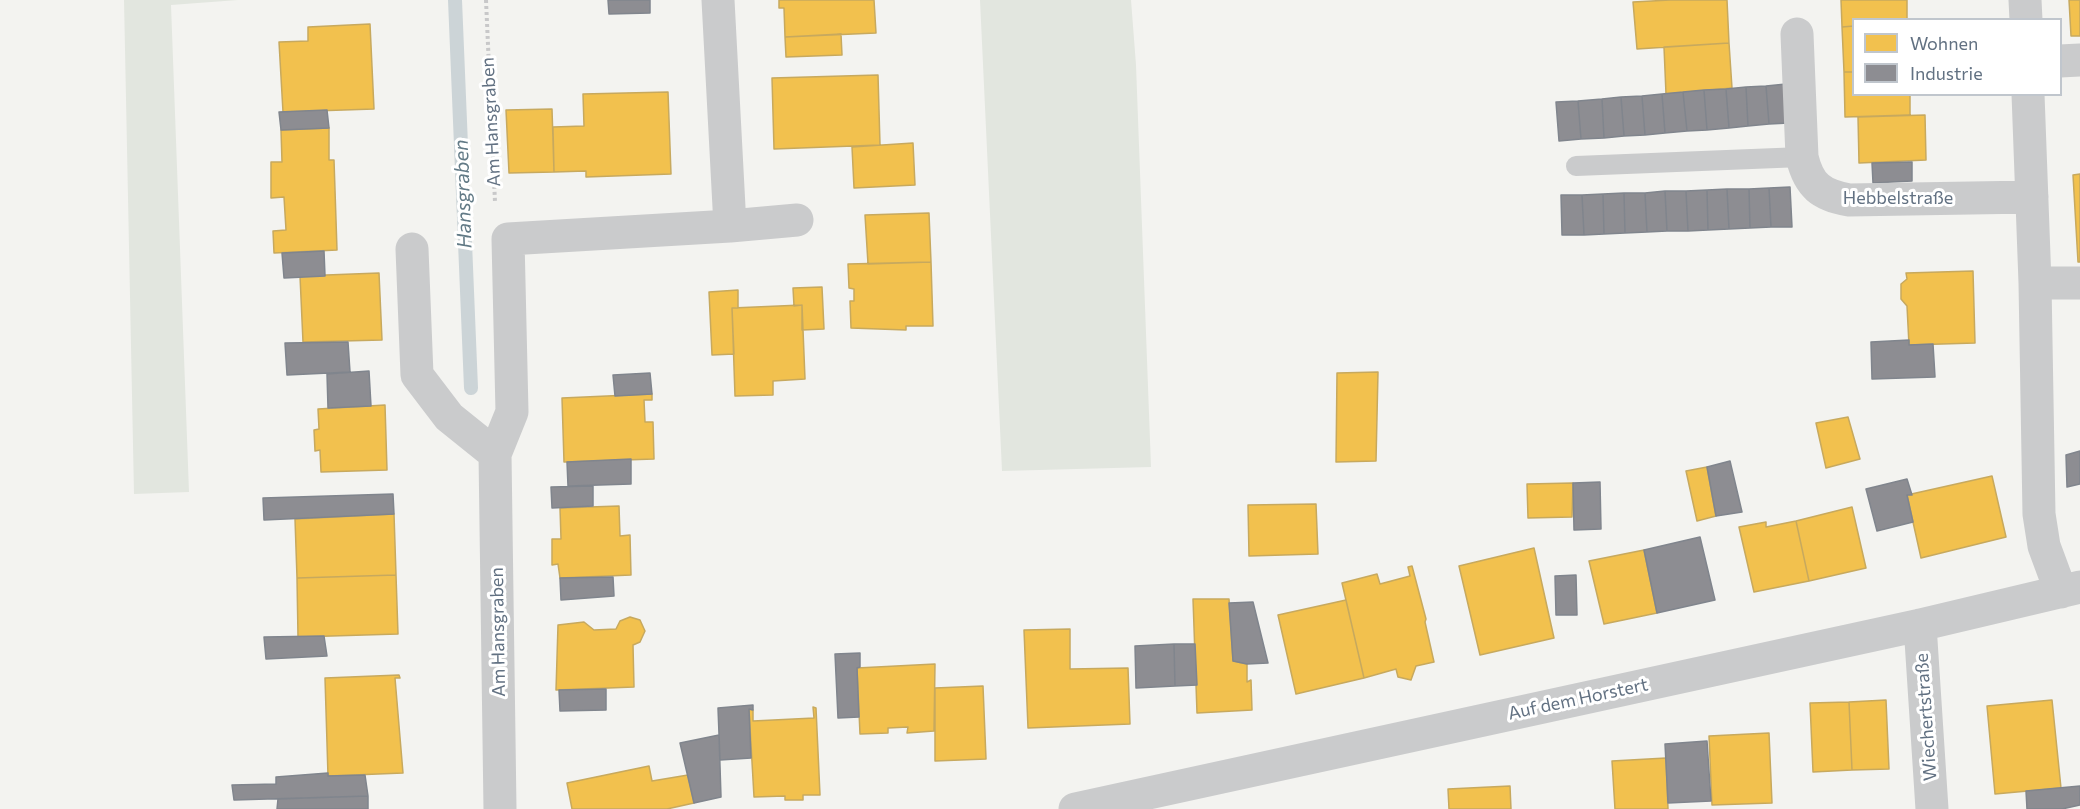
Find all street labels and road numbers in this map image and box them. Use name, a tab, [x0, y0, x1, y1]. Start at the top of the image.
street label: Am Hansgraben	[477, 57, 505, 187]
street label: Hebbelstraße	[1843, 187, 1953, 209]
street label: Am Hansgraben	[486, 567, 510, 697]
street label: Wiechertstraße	[1911, 652, 1941, 782]
street label: Auf dem Horstert	[1506, 674, 1650, 724]

